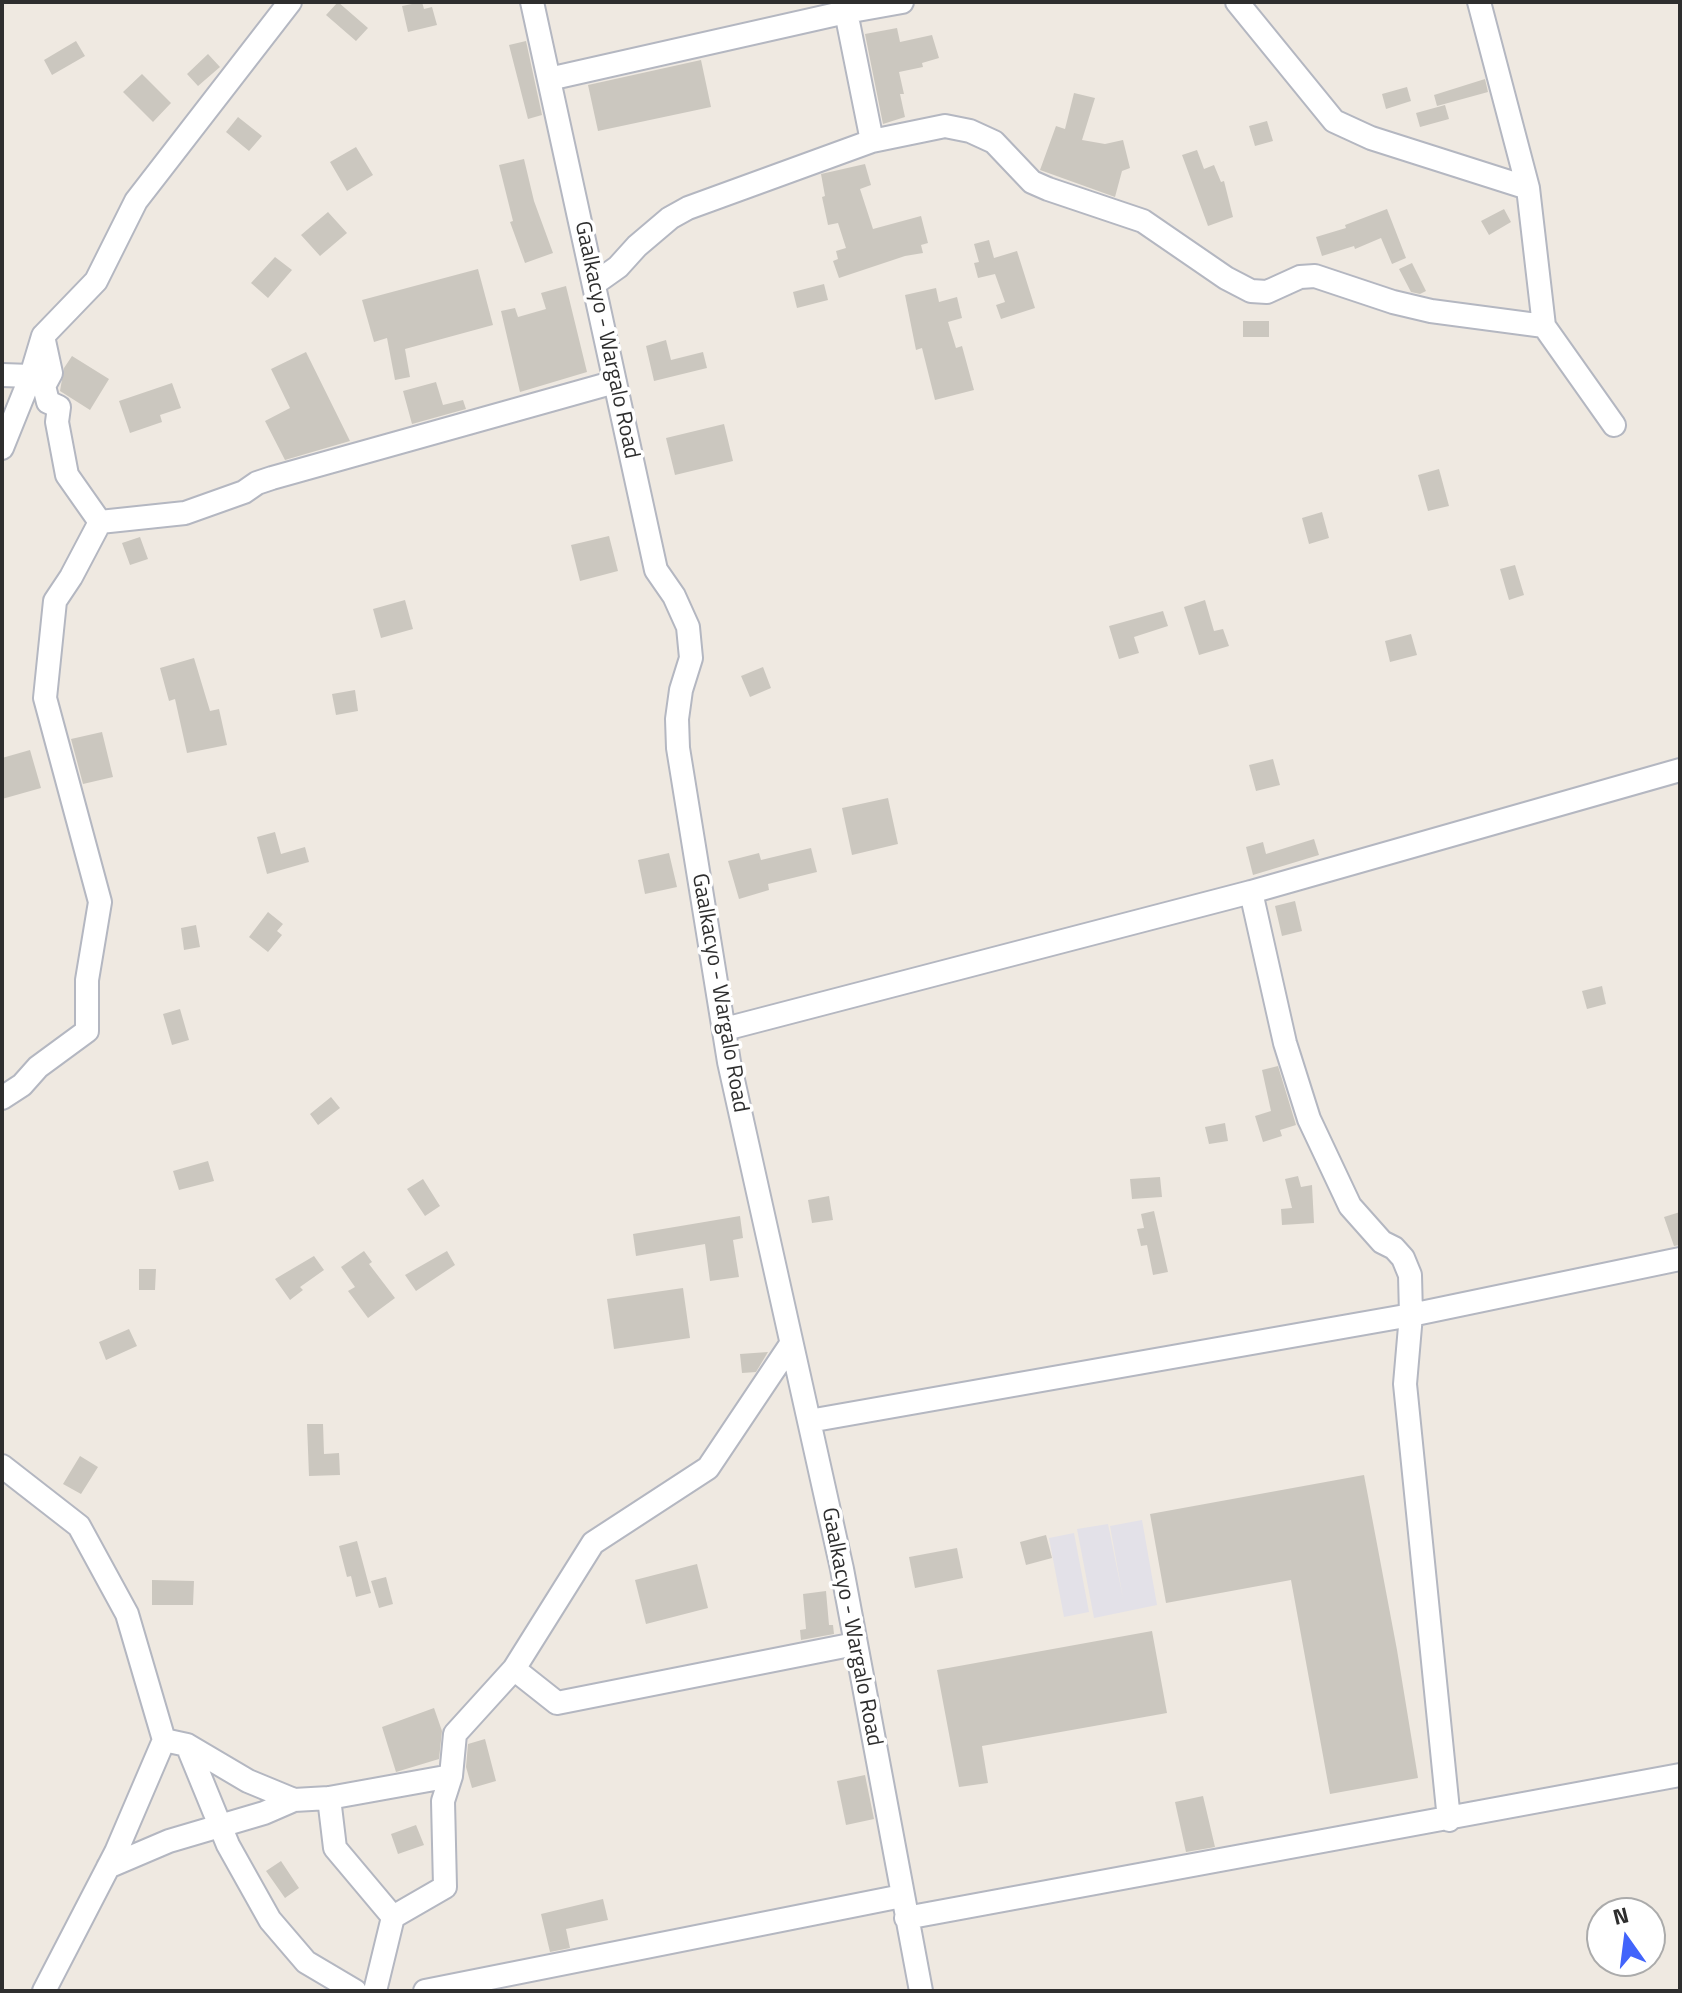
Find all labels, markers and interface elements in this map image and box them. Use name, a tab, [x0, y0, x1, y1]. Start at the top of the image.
street label: Gaalkacyo - Wargalo Road	[568, 219, 644, 461]
street label: Gaalkacyo - Wargalo Road	[685, 871, 753, 1115]
street label: Gaalkacyo - Wargalo Road	[815, 1506, 887, 1748]
north arrow	[1586, 1897, 1666, 1977]
text: N	[1609, 1897, 1632, 1934]

